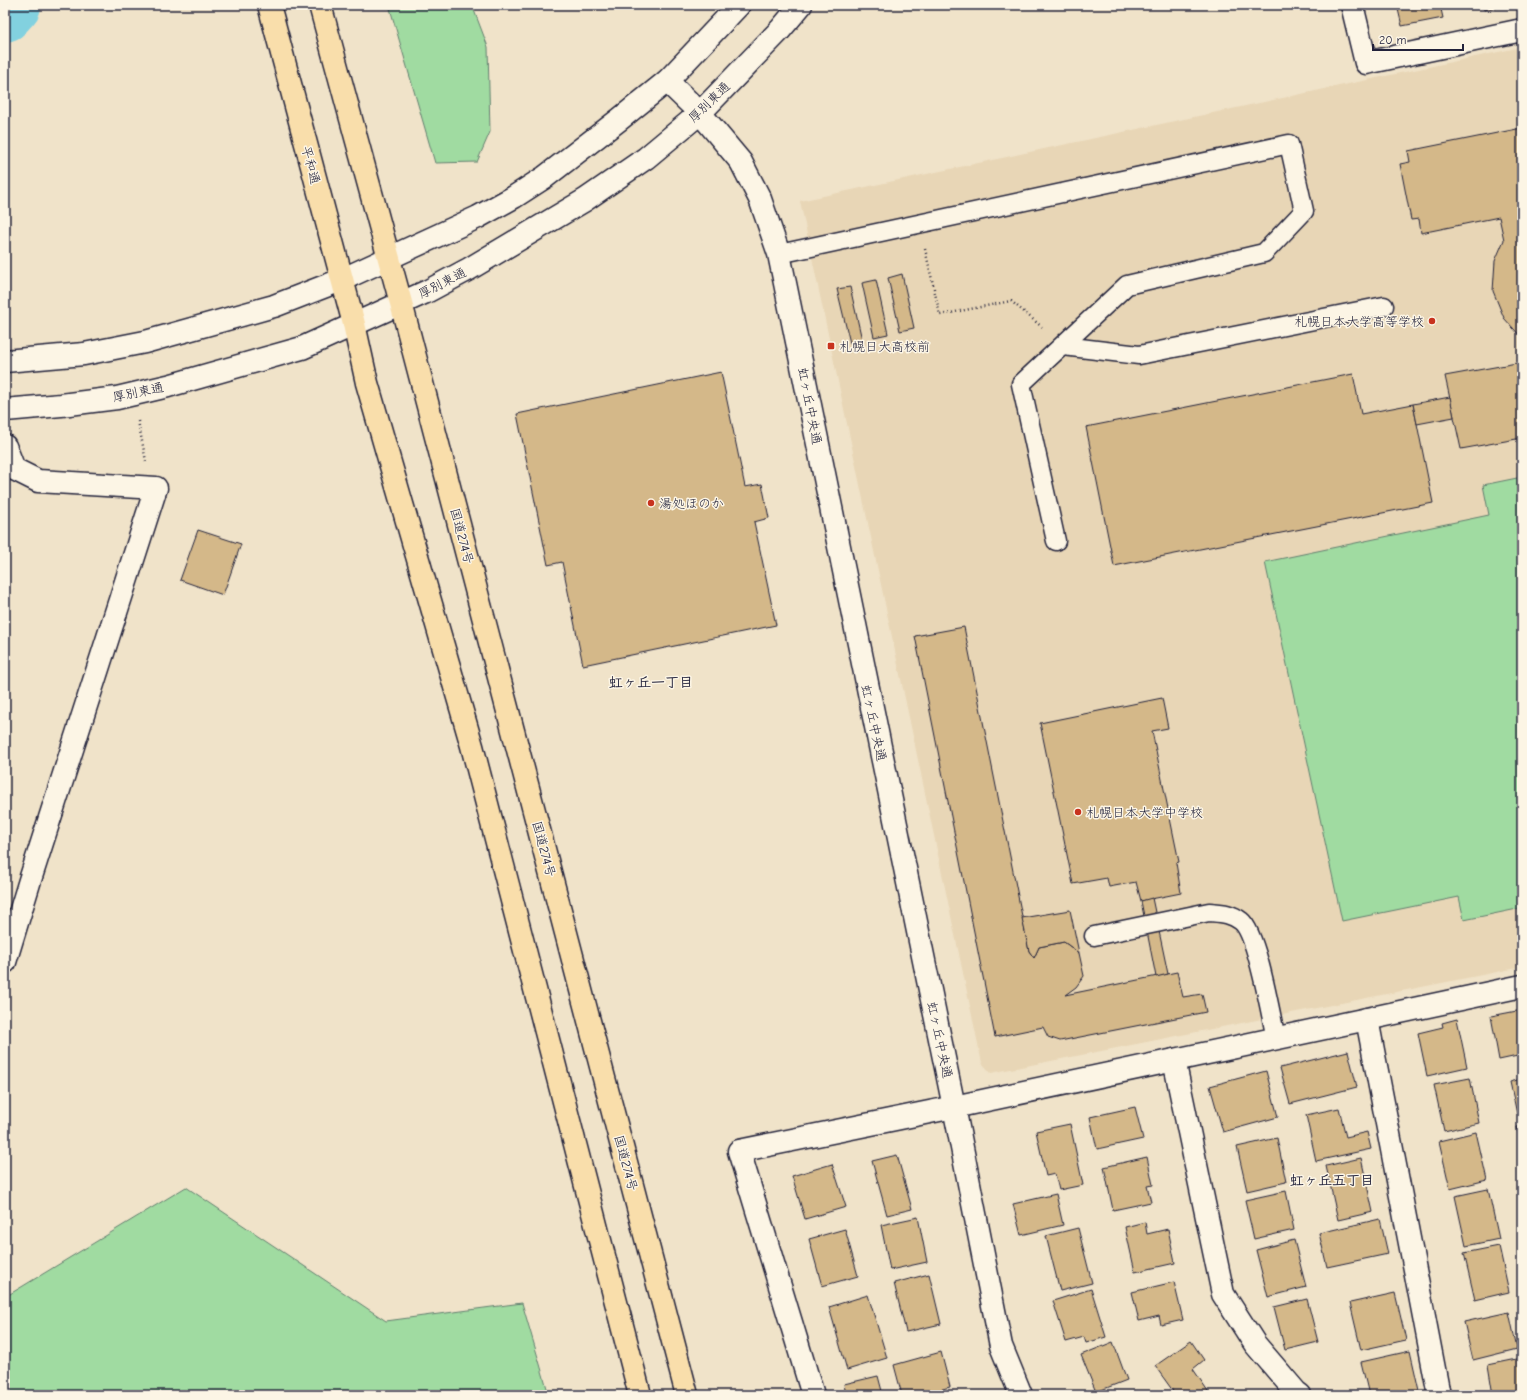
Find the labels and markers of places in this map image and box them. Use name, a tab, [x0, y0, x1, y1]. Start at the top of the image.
place label: 札幌日本大学高等学校	[1294, 314, 1424, 329]
marker: 札幌日本大学高等学校	[1427, 316, 1437, 326]
place label: 札幌日大高校前	[839, 339, 930, 354]
marker: 札幌日大高校前	[826, 341, 836, 351]
place label: 湯処ほのか	[659, 496, 724, 511]
marker: 湯処ほのか	[646, 498, 656, 508]
place label: 札幌日本大学中学校	[1086, 805, 1203, 820]
marker: 札幌日本大学中学校	[1073, 807, 1083, 817]

